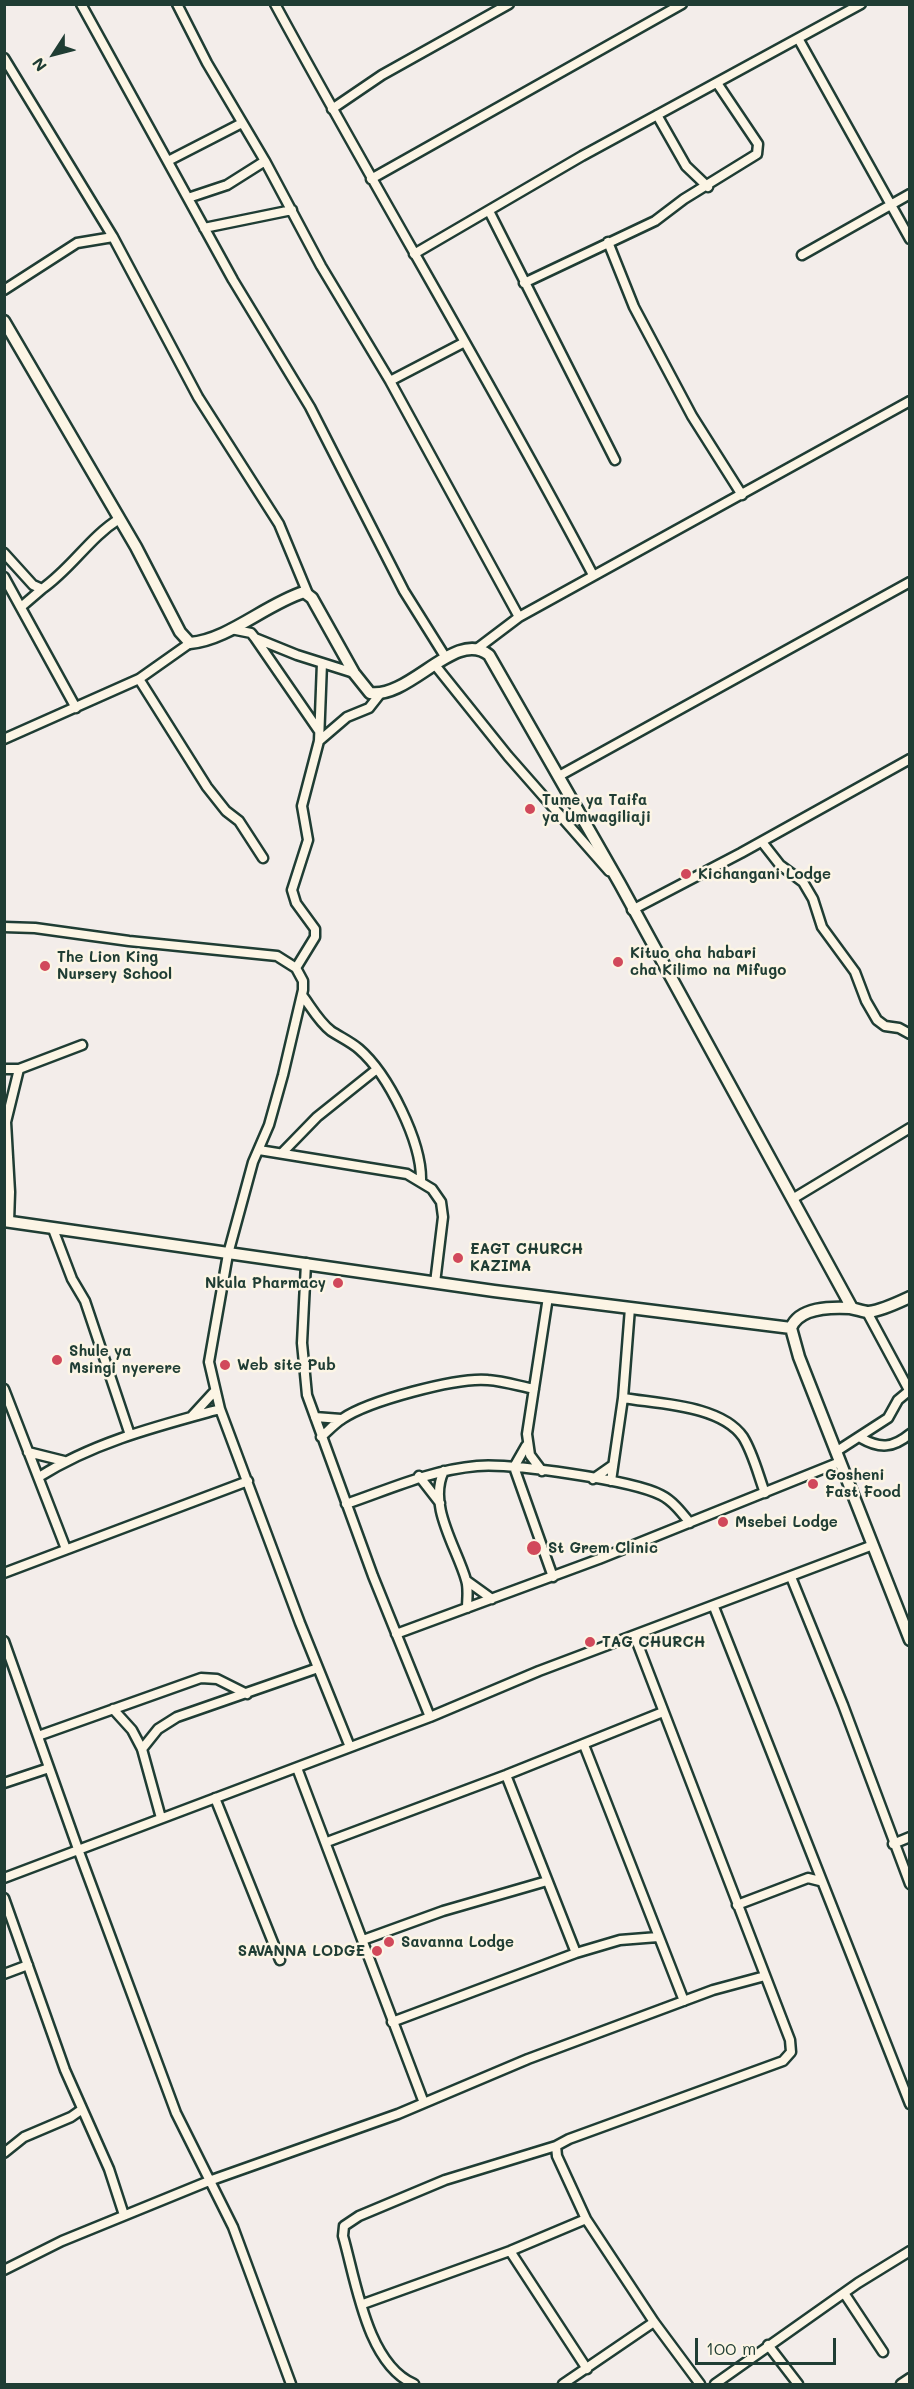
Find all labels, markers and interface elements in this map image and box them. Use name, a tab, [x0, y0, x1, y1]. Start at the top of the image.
north arrow	[24, 24, 84, 84]
text: N	[27, 54, 51, 76]
place label: Tume ya Taifa ya Umwagiliaji	[542, 791, 651, 826]
marker: Tume ya Taifa ya Umwagiliaji	[523, 802, 537, 816]
place label: Kichangani Lodge	[698, 865, 831, 883]
marker: Kichangani Lodge	[679, 867, 693, 881]
place label: Kituo cha habari cha Kilimo na Mifugo	[630, 944, 786, 979]
place label: The Lion King Nursery School	[57, 948, 172, 983]
marker: Kituo cha habari cha Kilimo na Mifugo	[611, 955, 625, 969]
marker: The Lion King Nursery School	[38, 959, 52, 973]
place label: EAGT CHURCH KAZIMA	[470, 1240, 583, 1275]
marker: EAGT CHURCH KAZIMA	[451, 1251, 465, 1265]
place label: Nkula Pharmacy	[205, 1274, 326, 1292]
marker: Nkula Pharmacy	[331, 1276, 345, 1290]
place label: Shule ya Msingi nyerere	[69, 1342, 181, 1377]
marker: Shule ya Msingi nyerere	[50, 1353, 64, 1367]
place label: Web site Pub	[237, 1356, 336, 1374]
marker: Web site Pub	[218, 1358, 232, 1372]
place label: Gosheni Fast Food	[825, 1466, 901, 1501]
marker: Gosheni Fast Food	[806, 1477, 820, 1491]
place label: Msebei Lodge	[735, 1513, 838, 1531]
marker: Msebei Lodge	[716, 1515, 730, 1529]
marker: St Grem Clinic	[525, 1539, 543, 1557]
place label: St Grem Clinic	[548, 1539, 658, 1557]
place label: TAG CHURCH	[602, 1633, 706, 1651]
marker: TAG CHURCH	[583, 1635, 597, 1649]
place label: Savanna Lodge	[401, 1933, 514, 1951]
marker: Savanna Lodge	[382, 1935, 396, 1949]
place label: SAVANNA LODGE	[238, 1942, 365, 1960]
marker: SAVANNA LODGE	[370, 1944, 384, 1958]
scale bar	[698, 2326, 839, 2364]
text: 100 m	[706, 2336, 756, 2360]

